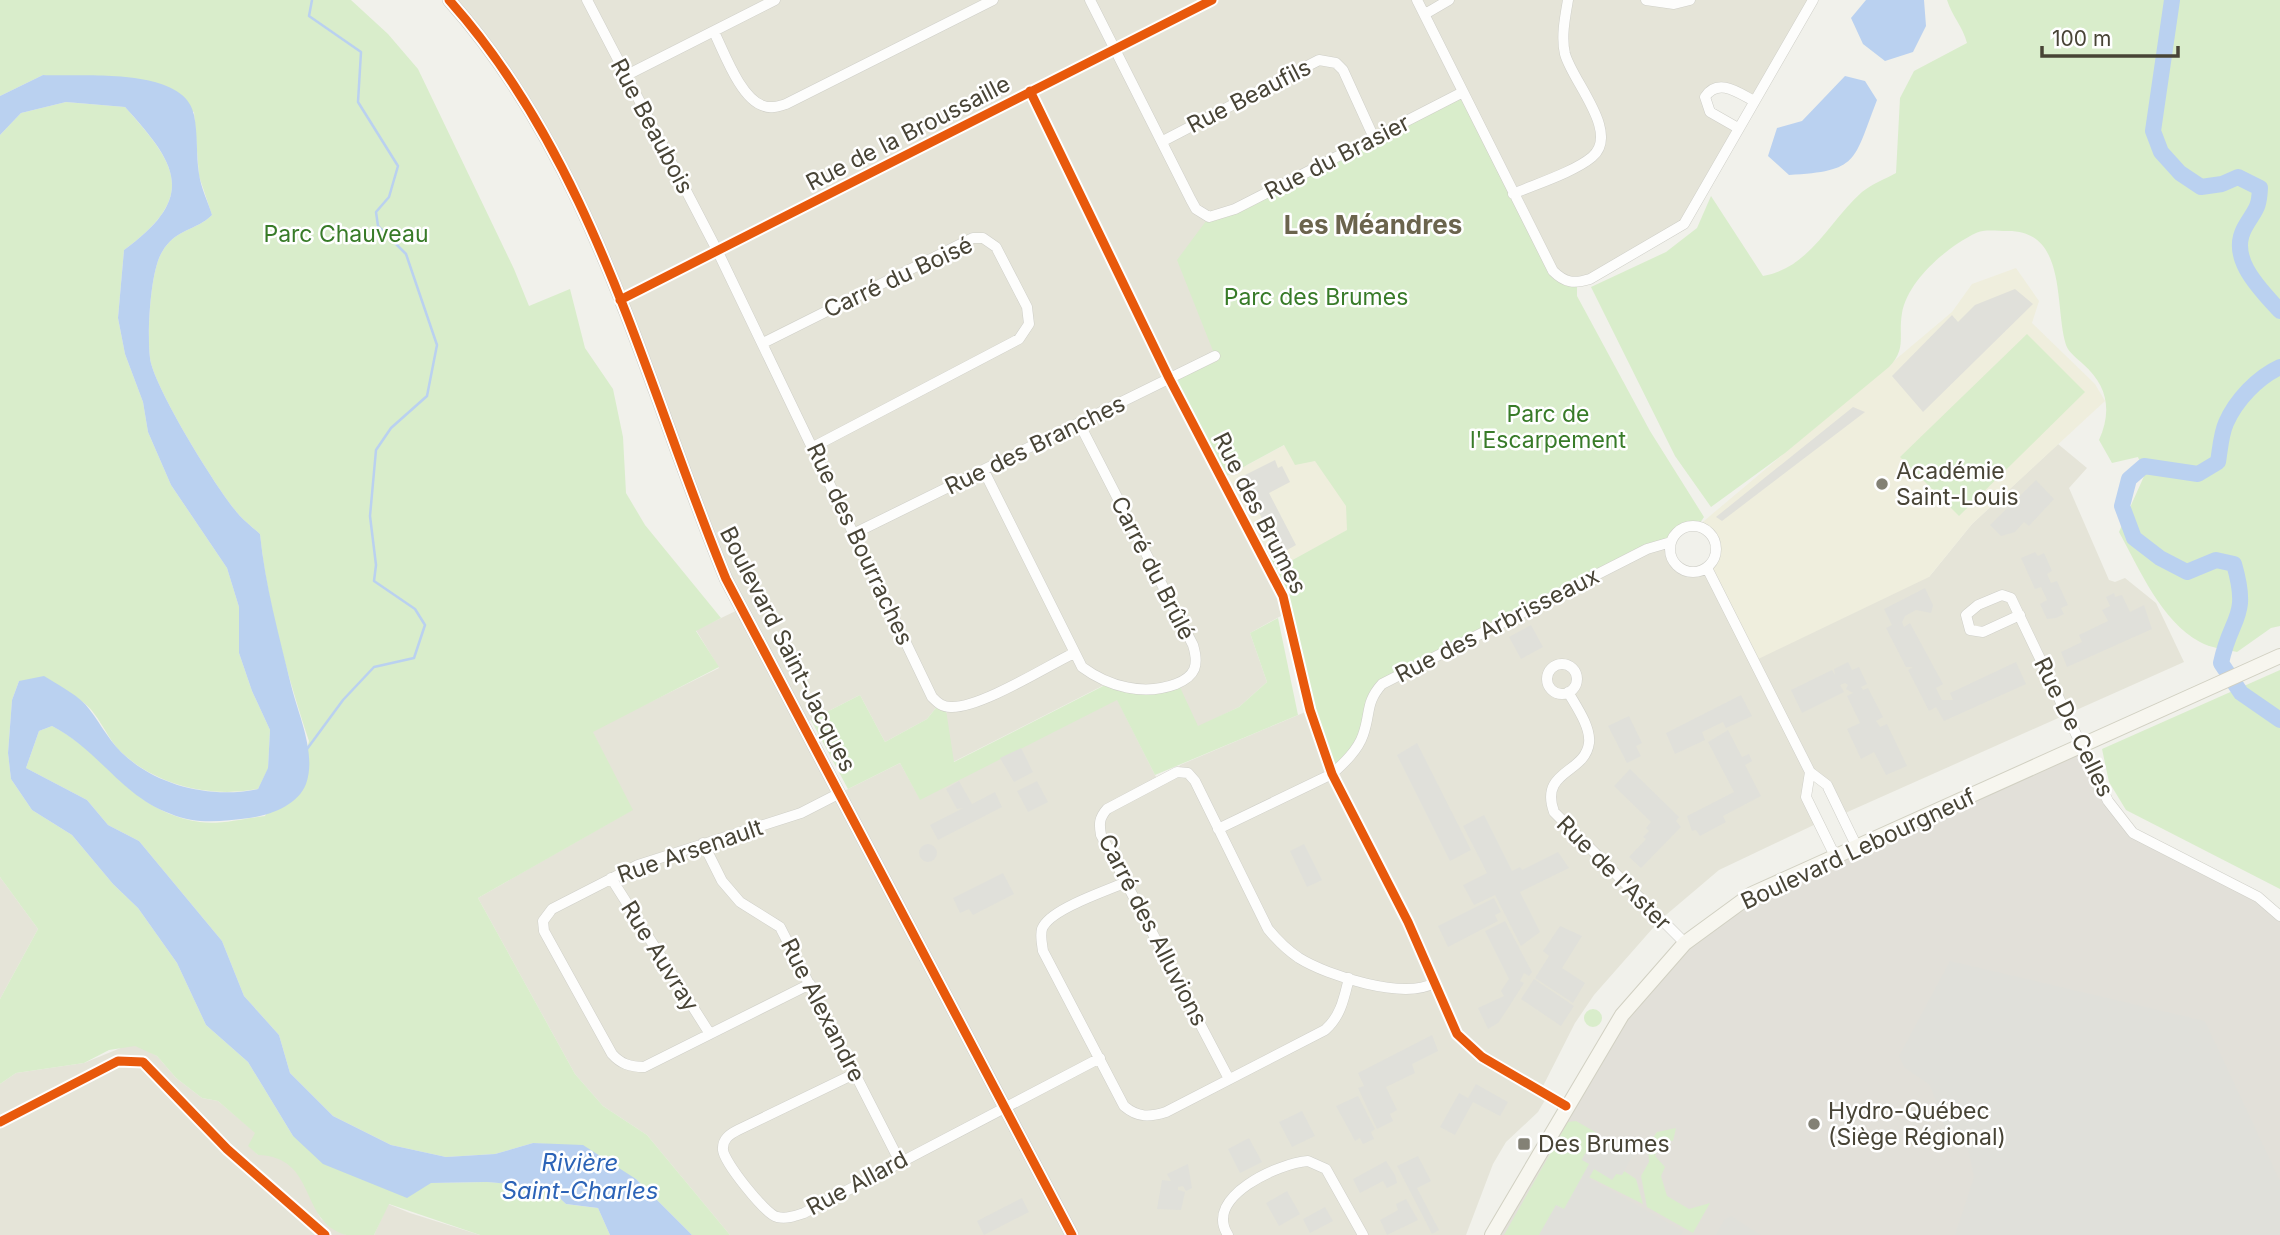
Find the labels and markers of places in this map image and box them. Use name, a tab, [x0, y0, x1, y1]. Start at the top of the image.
place label: Académie Saint-Louis	[1896, 457, 2019, 511]
marker: Académie Saint-Louis	[1874, 476, 1890, 492]
place label: Hydro-Québec (Siège Régional)	[1828, 1097, 2006, 1151]
marker: Hydro-Québec (Siège Régional)	[1806, 1116, 1822, 1132]
place label: Des Brumes	[1538, 1130, 1670, 1158]
marker: Des Brumes	[1516, 1136, 1532, 1152]

